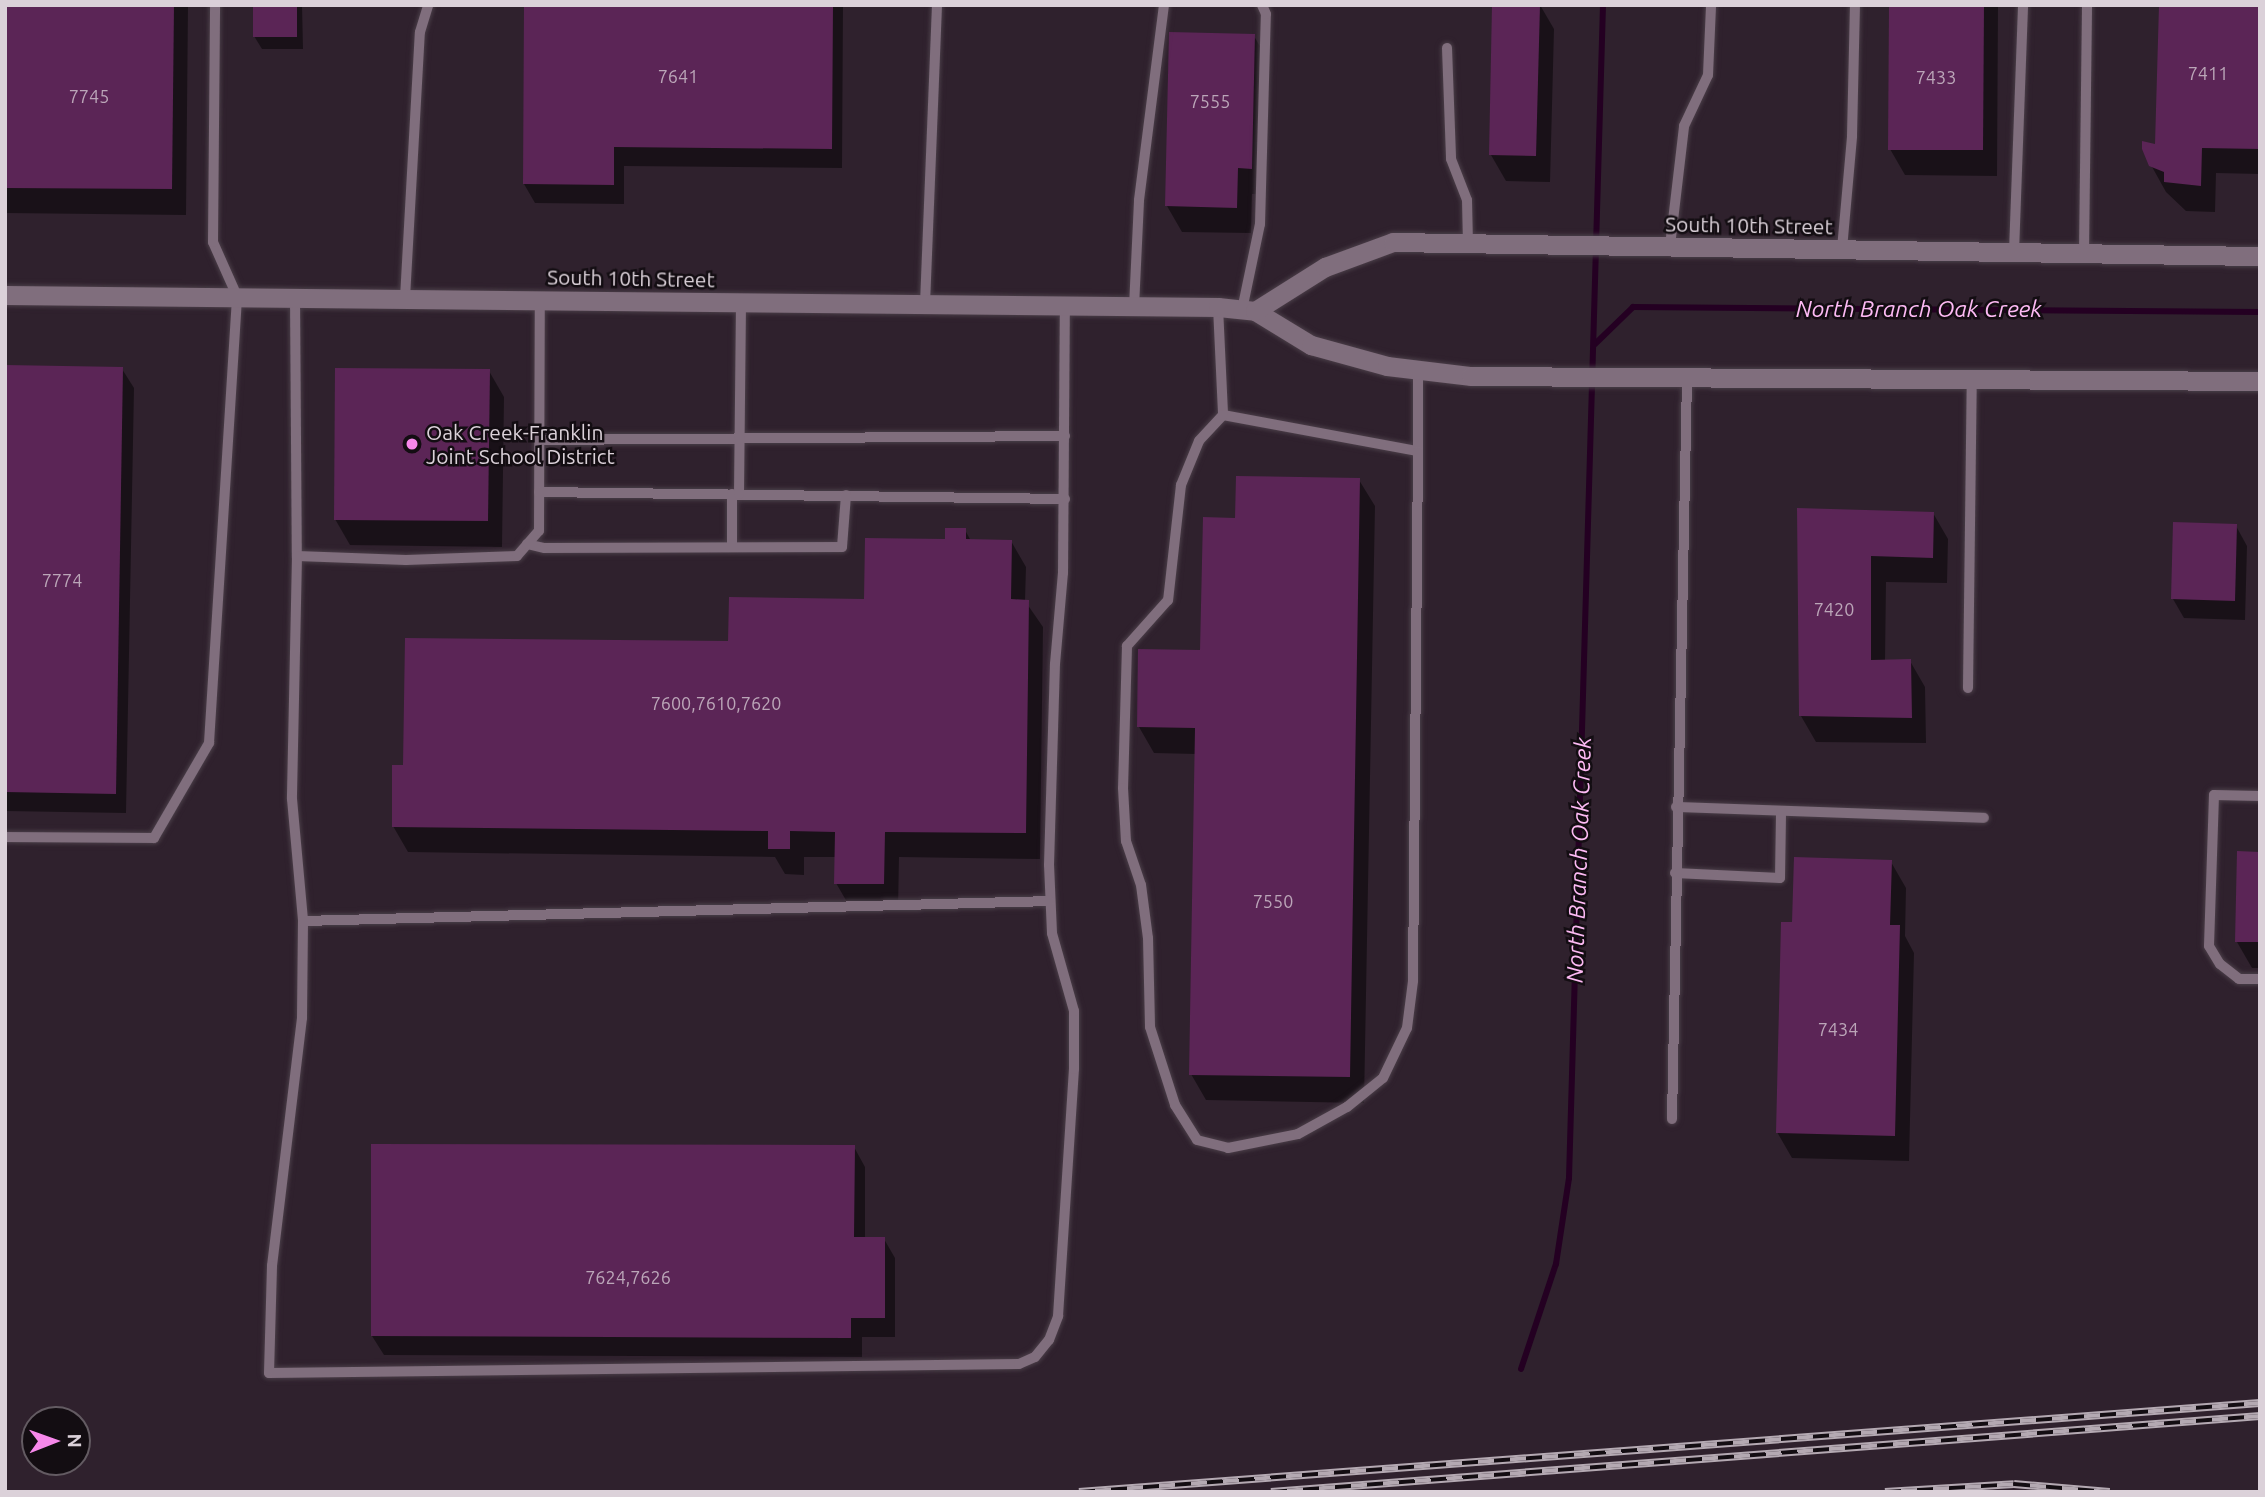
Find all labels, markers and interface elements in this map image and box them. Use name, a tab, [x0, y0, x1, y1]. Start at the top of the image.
house number: 7411	[2188, 62, 2228, 84]
house number: 7641	[658, 65, 698, 87]
house number: 7433	[1916, 66, 1956, 88]
house number: 7745	[69, 85, 109, 107]
house number: 7555	[1190, 90, 1230, 112]
street label: South 10th Street	[1665, 211, 1833, 239]
street label: South 10th Street	[547, 264, 715, 292]
water label: North Branch Oak Creek	[1796, 295, 2042, 323]
place label: Oak Creek-Franklin Joint School District	[426, 419, 615, 469]
marker: Oak Creek-Franklin Joint School District	[404, 436, 420, 452]
house number: 7774	[42, 569, 82, 591]
house number: 7420	[1814, 598, 1854, 620]
house number: 7600,7610,7620	[651, 692, 781, 714]
water label: North Branch Oak Creek	[1561, 736, 1597, 984]
house number: 7550	[1253, 890, 1293, 912]
house number: 7434	[1818, 1018, 1858, 1040]
house number: 7624,7626	[585, 1266, 671, 1288]
north arrow	[21, 1406, 91, 1476]
text: N	[64, 1433, 86, 1448]

